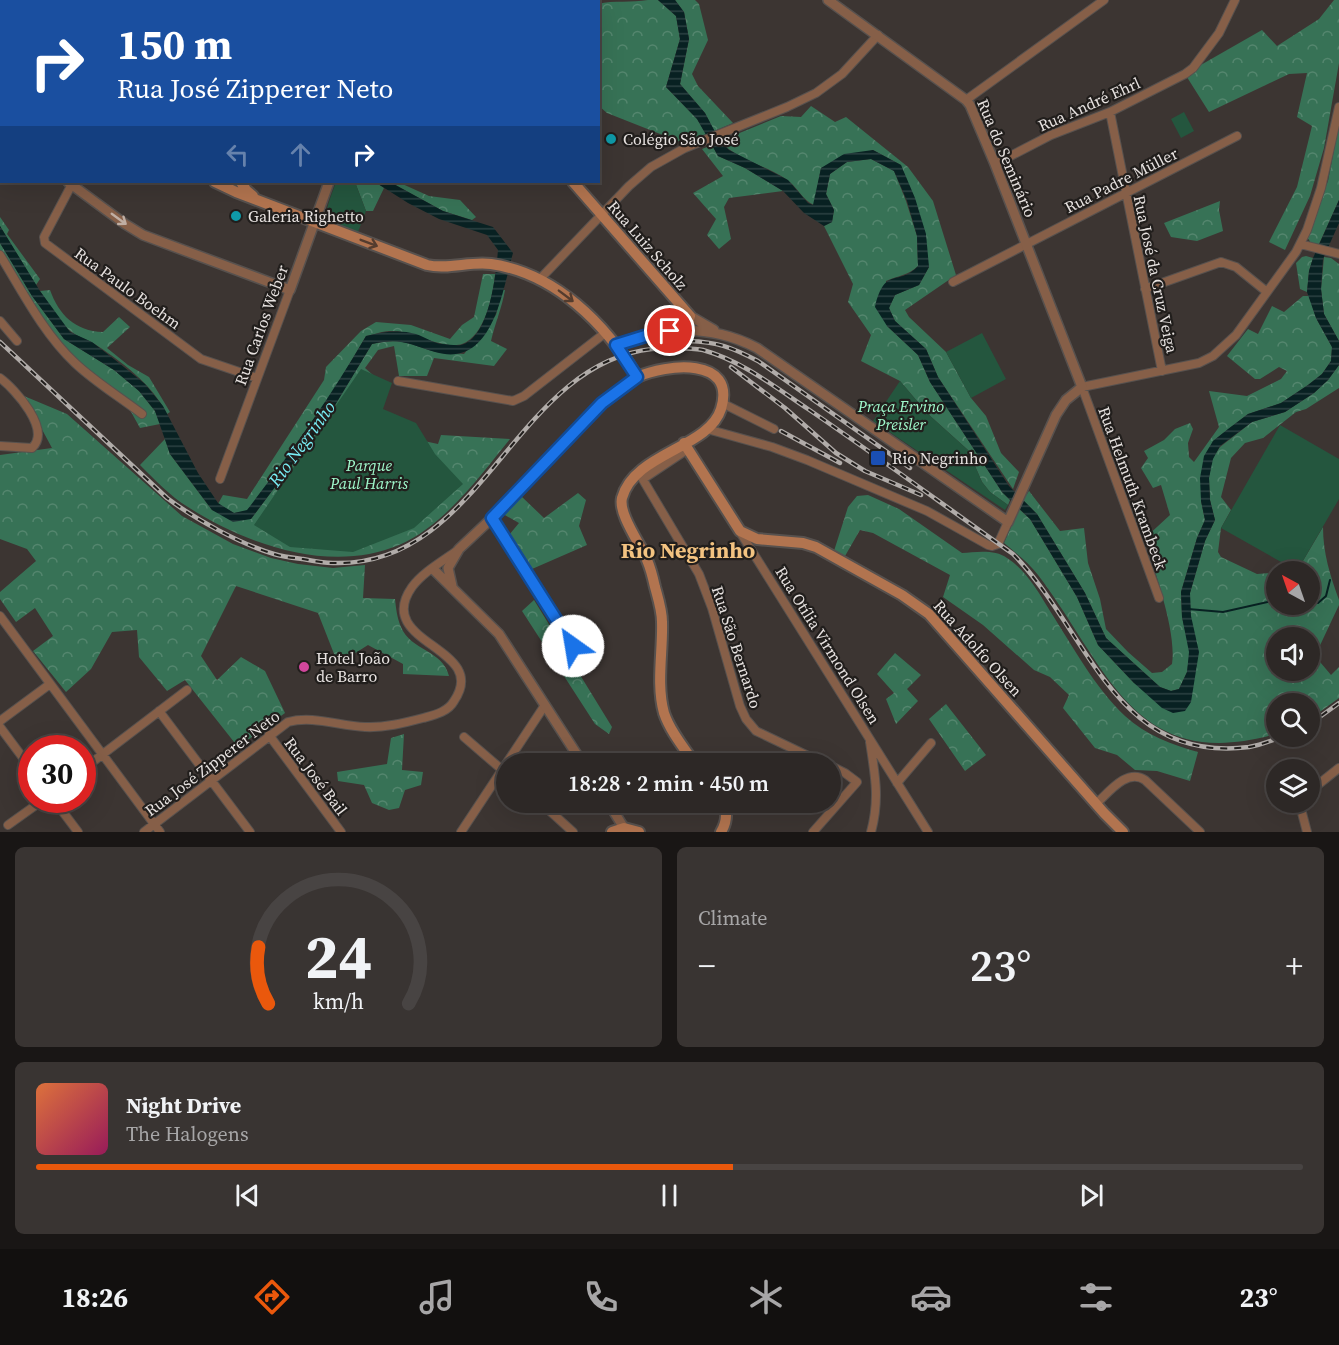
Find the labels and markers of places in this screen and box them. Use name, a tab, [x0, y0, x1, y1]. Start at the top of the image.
place label: Colégio São José	[623, 128, 739, 150]
marker: Colégio São José	[604, 132, 618, 146]
place label: Galeria Righetto	[248, 205, 364, 227]
marker: Galeria Righetto	[229, 209, 243, 223]
pin	[644, 305, 695, 356]
place label: Rio Negrinho	[892, 447, 988, 469]
marker: Rio Negrinho	[869, 449, 887, 467]
place label: Hotel João de Barro	[316, 647, 390, 687]
marker: Hotel João de Barro	[297, 660, 311, 674]

